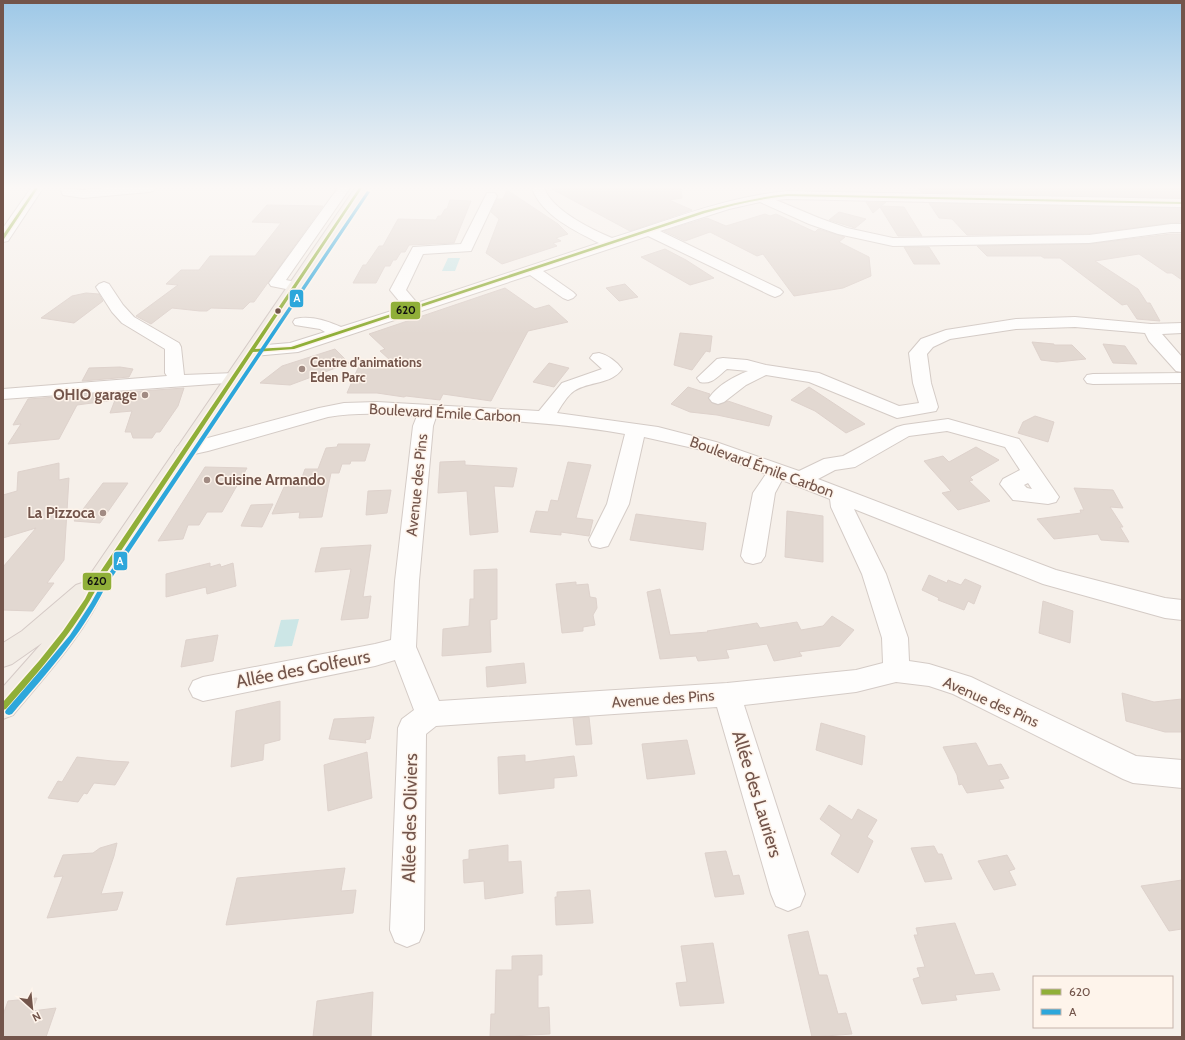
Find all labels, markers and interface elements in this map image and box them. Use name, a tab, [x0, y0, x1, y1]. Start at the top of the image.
line badge: A	[289, 289, 304, 308]
text: A	[294, 291, 301, 305]
line badge: 620	[390, 301, 421, 320]
text: 620	[396, 303, 416, 317]
unlabelled marker	[273, 306, 283, 316]
place label: Centre d'animations Eden Parc	[310, 354, 422, 385]
marker: Centre d'animations Eden Parc	[297, 364, 307, 374]
place label: OHIO garage	[53, 386, 137, 404]
marker: OHIO garage	[140, 390, 150, 400]
street label: Boulevard Émile Carbon	[369, 399, 521, 426]
street label: Boulevard Émile Carbon	[687, 432, 837, 501]
street label: Avenue des Pins	[403, 433, 431, 537]
place label: Cuisine Armando	[215, 471, 326, 489]
marker: Cuisine Armando	[202, 475, 212, 485]
place label: La Pizzoca	[27, 504, 96, 522]
marker: La Pizzoca	[98, 508, 108, 518]
line badge: A	[113, 551, 128, 571]
text: A	[117, 554, 124, 568]
line badge: 620	[82, 572, 112, 591]
text: 620	[87, 574, 107, 588]
street label: Allée des Golfeurs	[234, 645, 372, 693]
street label: Avenue des Pins	[940, 673, 1042, 731]
street label: Avenue des Pins	[611, 686, 715, 712]
street label: Allée des Lauriers	[727, 728, 787, 860]
street label: Allée des Oliviers	[398, 753, 422, 883]
legend	[1033, 976, 1173, 1028]
text: 620	[1069, 984, 1090, 999]
north arrow	[12, 988, 52, 1028]
text: A	[1069, 1004, 1077, 1019]
text: N	[30, 1009, 43, 1025]

